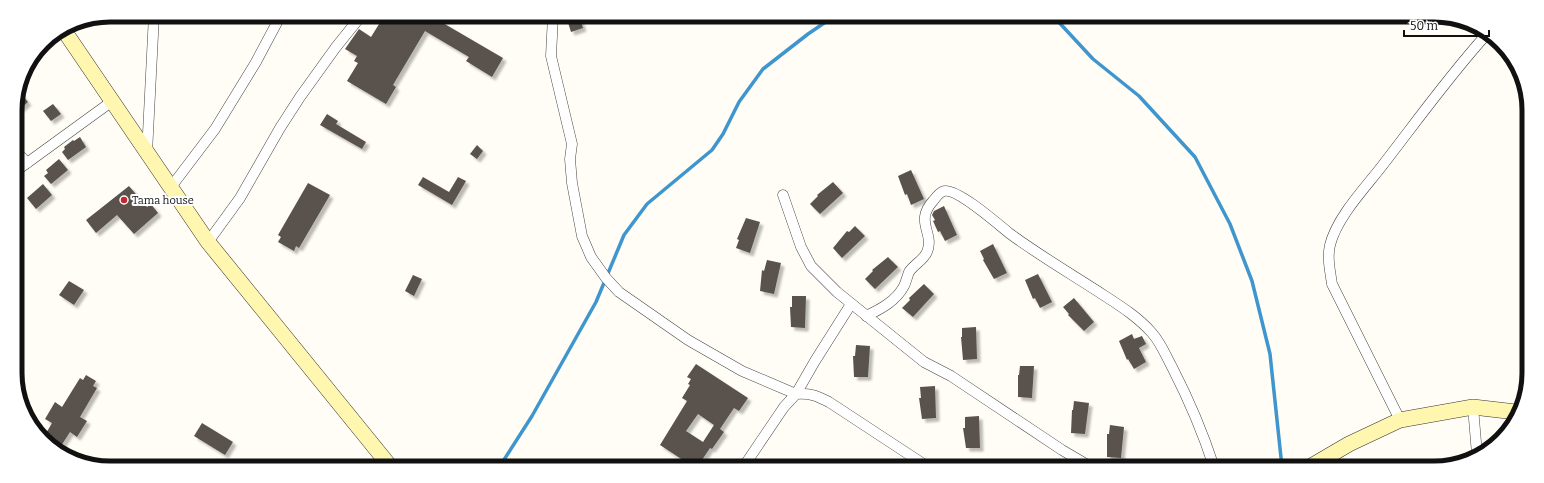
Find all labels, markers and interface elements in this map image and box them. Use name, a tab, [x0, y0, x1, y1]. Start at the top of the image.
scale bar	[1404, 12, 1489, 38]
text: 50 m	[1410, 19, 1439, 33]
place label: Tama house	[132, 194, 194, 207]
marker: Tama house	[119, 195, 129, 205]

